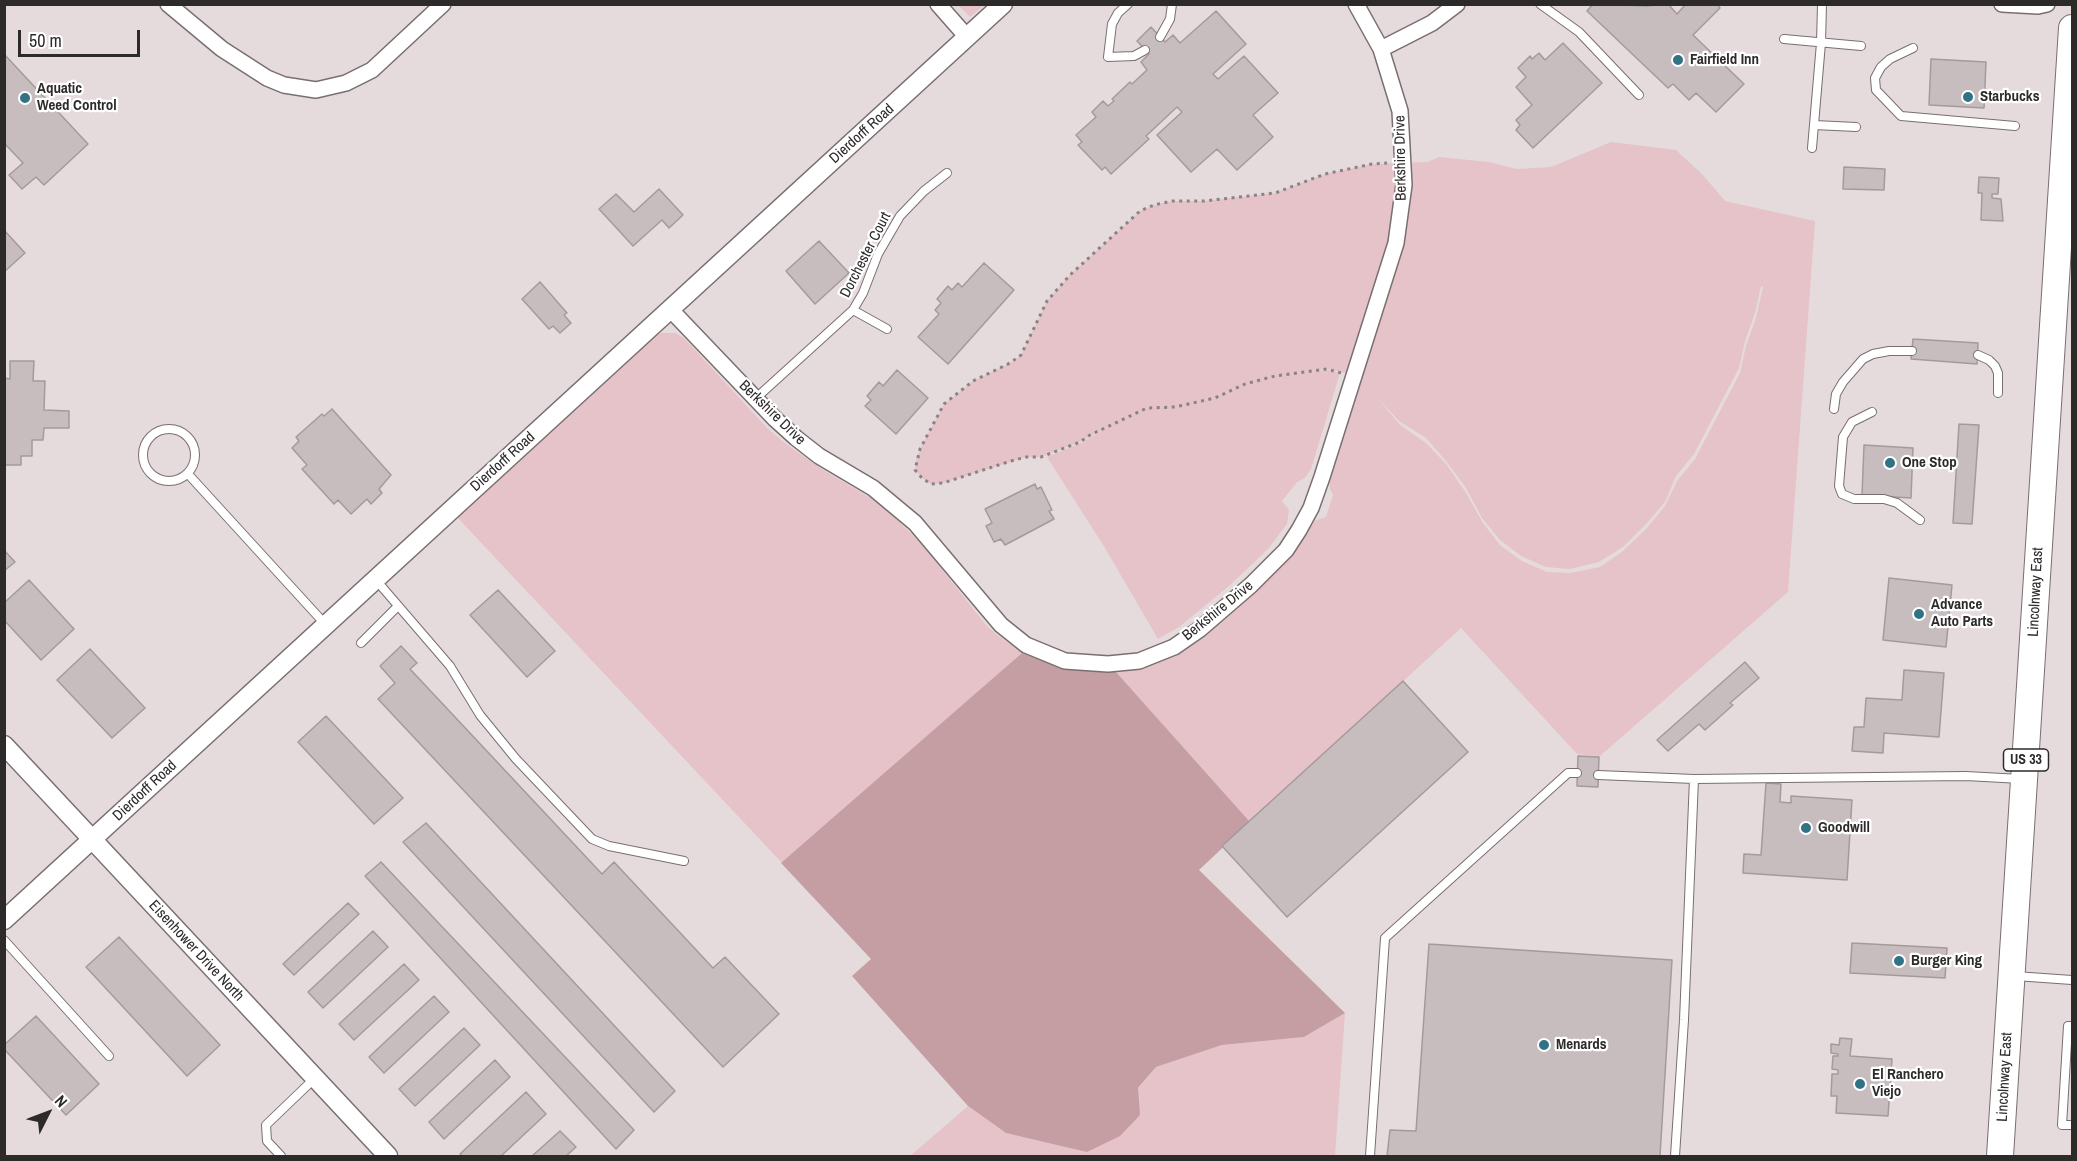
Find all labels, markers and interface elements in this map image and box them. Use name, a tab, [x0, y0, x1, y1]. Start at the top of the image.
scale bar	[21, 18, 142, 56]
text: 50 m	[29, 28, 62, 53]
place label: Fairfield Inn	[1690, 51, 1759, 69]
marker: Fairfield Inn	[1671, 53, 1685, 67]
place label: Aquatic Weed Control	[37, 80, 117, 115]
place label: Starbucks	[1980, 88, 2039, 106]
marker: Starbucks	[1961, 90, 1975, 104]
marker: Aquatic Weed Control	[18, 91, 32, 105]
street label: Dierdorff Road	[826, 100, 898, 168]
street label: Berkshire Drive	[1391, 115, 1411, 201]
street label: Dorchester Court	[837, 209, 895, 301]
street label: Berkshire Drive	[735, 377, 809, 449]
street label: Dierdorff Road	[467, 428, 539, 496]
place label: One Stop	[1902, 454, 1957, 472]
marker: One Stop	[1883, 456, 1897, 470]
street label: Lincolnway East	[2025, 547, 2047, 637]
street label: Berkshire Drive	[1179, 577, 1257, 645]
place label: Advance Auto Parts	[1931, 596, 1993, 631]
marker: Advance Auto Parts	[1912, 607, 1926, 621]
road number: US 33	[2004, 749, 2048, 771]
street label: Dierdorff Road	[109, 757, 181, 825]
place label: Goodwill	[1818, 819, 1870, 837]
marker: Goodwill	[1799, 821, 1813, 835]
street label: Eisenhower Drive North	[145, 897, 247, 1005]
place label: Burger King	[1911, 952, 1982, 970]
marker: Burger King	[1892, 954, 1906, 968]
street label: Lincolnway East	[1994, 1032, 2016, 1122]
place label: Menards	[1556, 1036, 1607, 1054]
marker: Menards	[1537, 1038, 1551, 1052]
place label: El Ranchero Viejo	[1872, 1066, 1944, 1101]
marker: El Ranchero Viejo	[1853, 1077, 1867, 1091]
north arrow	[18, 1083, 78, 1143]
text: N	[50, 1090, 73, 1112]

